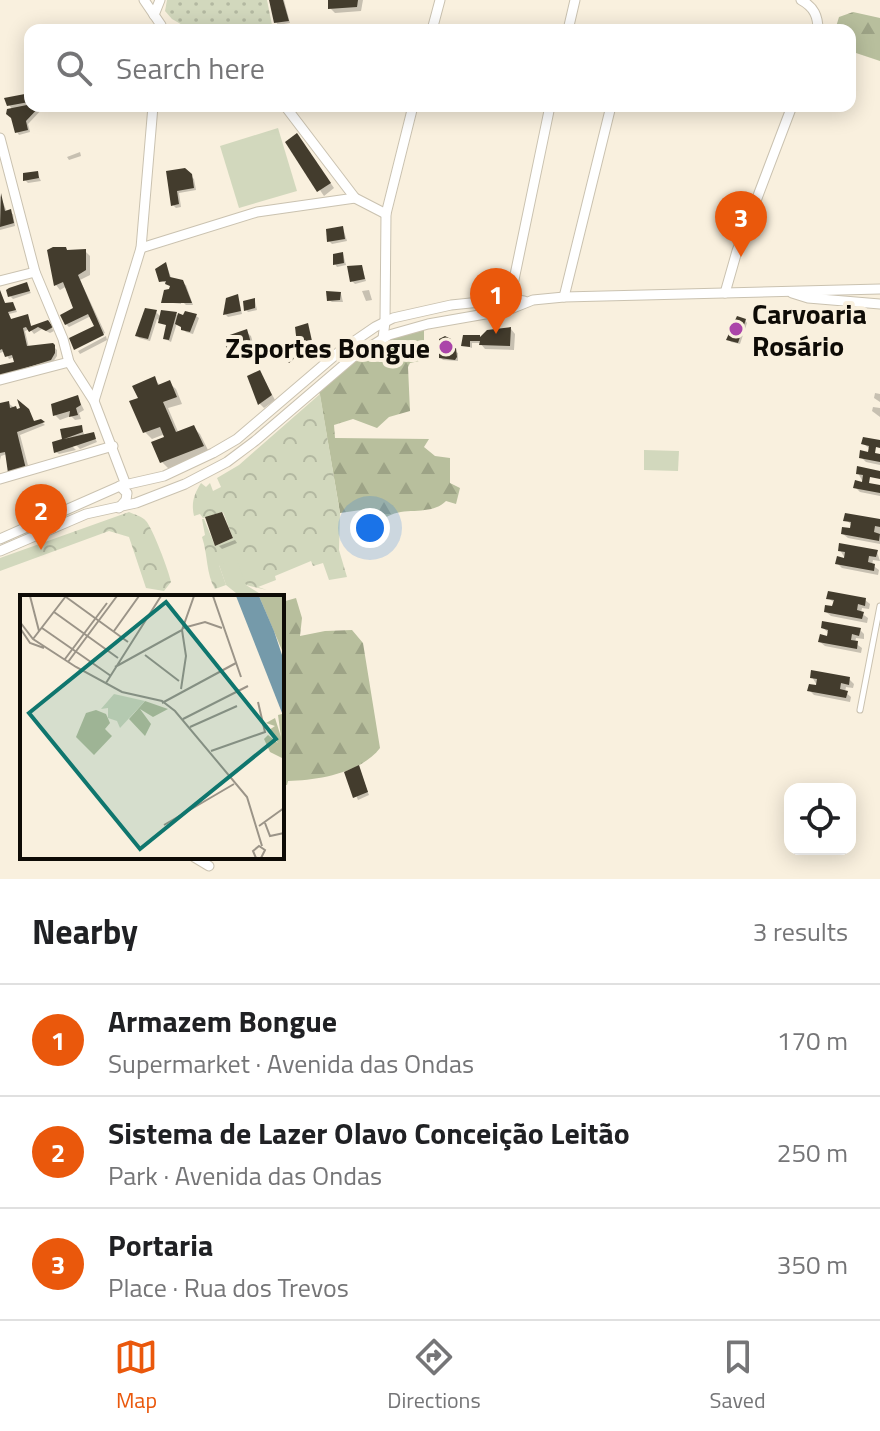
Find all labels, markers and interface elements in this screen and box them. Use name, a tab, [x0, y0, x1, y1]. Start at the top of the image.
search box	[24, 24, 856, 112]
text: Search here	[116, 45, 265, 91]
icon: search	[52, 46, 96, 90]
pin: 3	[715, 191, 767, 257]
pin: 1	[470, 268, 522, 334]
place label: Carvoaria Rosário	[752, 292, 867, 367]
marker: Carvoaria Rosário	[727, 320, 745, 338]
place label: Zsportes Bongue	[225, 326, 430, 369]
marker: Zsportes Bongue	[437, 338, 455, 356]
pin: 2	[15, 484, 67, 550]
your location	[350, 508, 390, 548]
inset map	[20, 595, 284, 859]
map controls	[784, 783, 856, 855]
button: locate	[784, 783, 856, 855]
text: Nearby	[32, 905, 138, 957]
text: 3 results	[753, 912, 848, 951]
text: Armazem Bongue	[108, 998, 337, 1044]
text: 1	[51, 1021, 65, 1060]
text: 170 m	[777, 1021, 848, 1060]
text: Supermarket · Avenida das Ondas	[108, 1044, 474, 1083]
text: Sistema de Lazer Olavo Conceição Leitão	[108, 1110, 630, 1156]
text: 2	[51, 1133, 65, 1172]
text: 250 m	[777, 1133, 848, 1172]
text: Park · Avenida das Ondas	[108, 1156, 382, 1195]
text: Portaria	[108, 1222, 213, 1268]
text: 3	[51, 1245, 65, 1284]
text: 350 m	[777, 1245, 848, 1284]
text: Place · Rua dos Trevos	[108, 1268, 349, 1307]
tab: Map	[114, 1335, 158, 1417]
tab: Directions	[387, 1335, 481, 1417]
tab: Saved	[710, 1335, 766, 1417]

